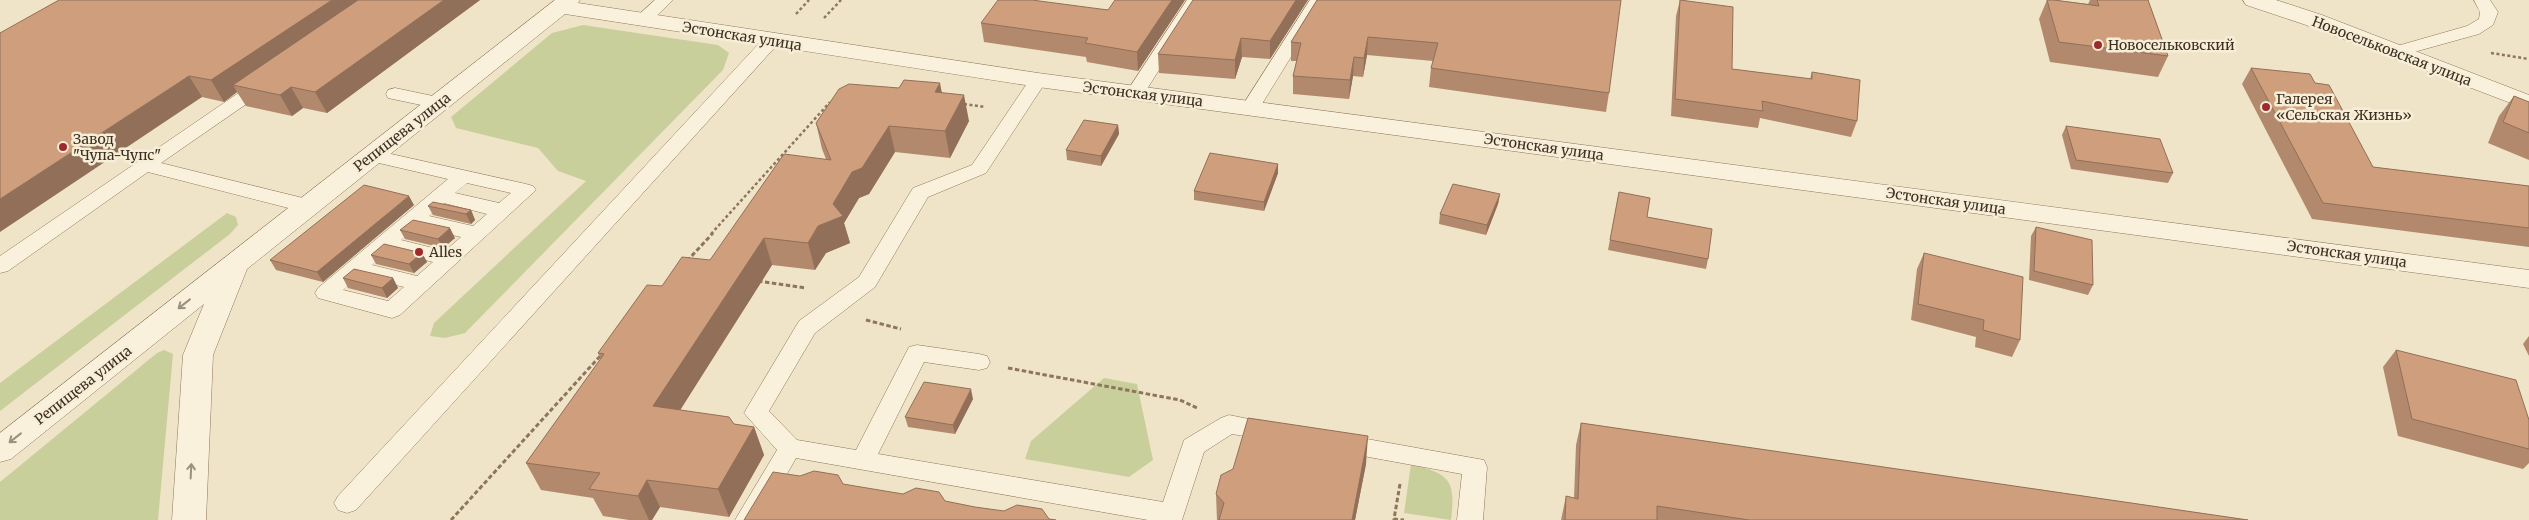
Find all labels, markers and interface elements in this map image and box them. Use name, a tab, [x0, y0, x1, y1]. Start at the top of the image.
street label: Новосельковская улица	[2310, 12, 2475, 90]
street label: Эстонская улица	[681, 18, 803, 54]
place label: Новосельковский	[2108, 36, 2235, 54]
marker: Новосельковский	[2092, 39, 2104, 51]
street label: Эстонская улица	[1082, 78, 1204, 110]
street label: Репищева улица	[350, 88, 454, 175]
place label: Галерея «Сельская Жизнь»	[2276, 90, 2412, 124]
marker: Галерея «Сельская Жизнь»	[2260, 101, 2272, 113]
place label: Завод "Чупа-Чупс"	[73, 130, 161, 164]
street label: Эстонская улица	[1483, 130, 1605, 164]
marker: Завод "Чупа-Чупс"	[57, 141, 69, 153]
street label: Эстонская улица	[1885, 184, 2007, 218]
street label: Эстонская улица	[2286, 237, 2408, 271]
place label: Alles	[428, 243, 462, 261]
marker: Alles	[413, 246, 425, 258]
one-way arrow	[178, 299, 191, 310]
street label: Репищева улица	[31, 341, 135, 428]
one-way arrow	[9, 432, 22, 443]
one-way arrow	[187, 464, 196, 480]

